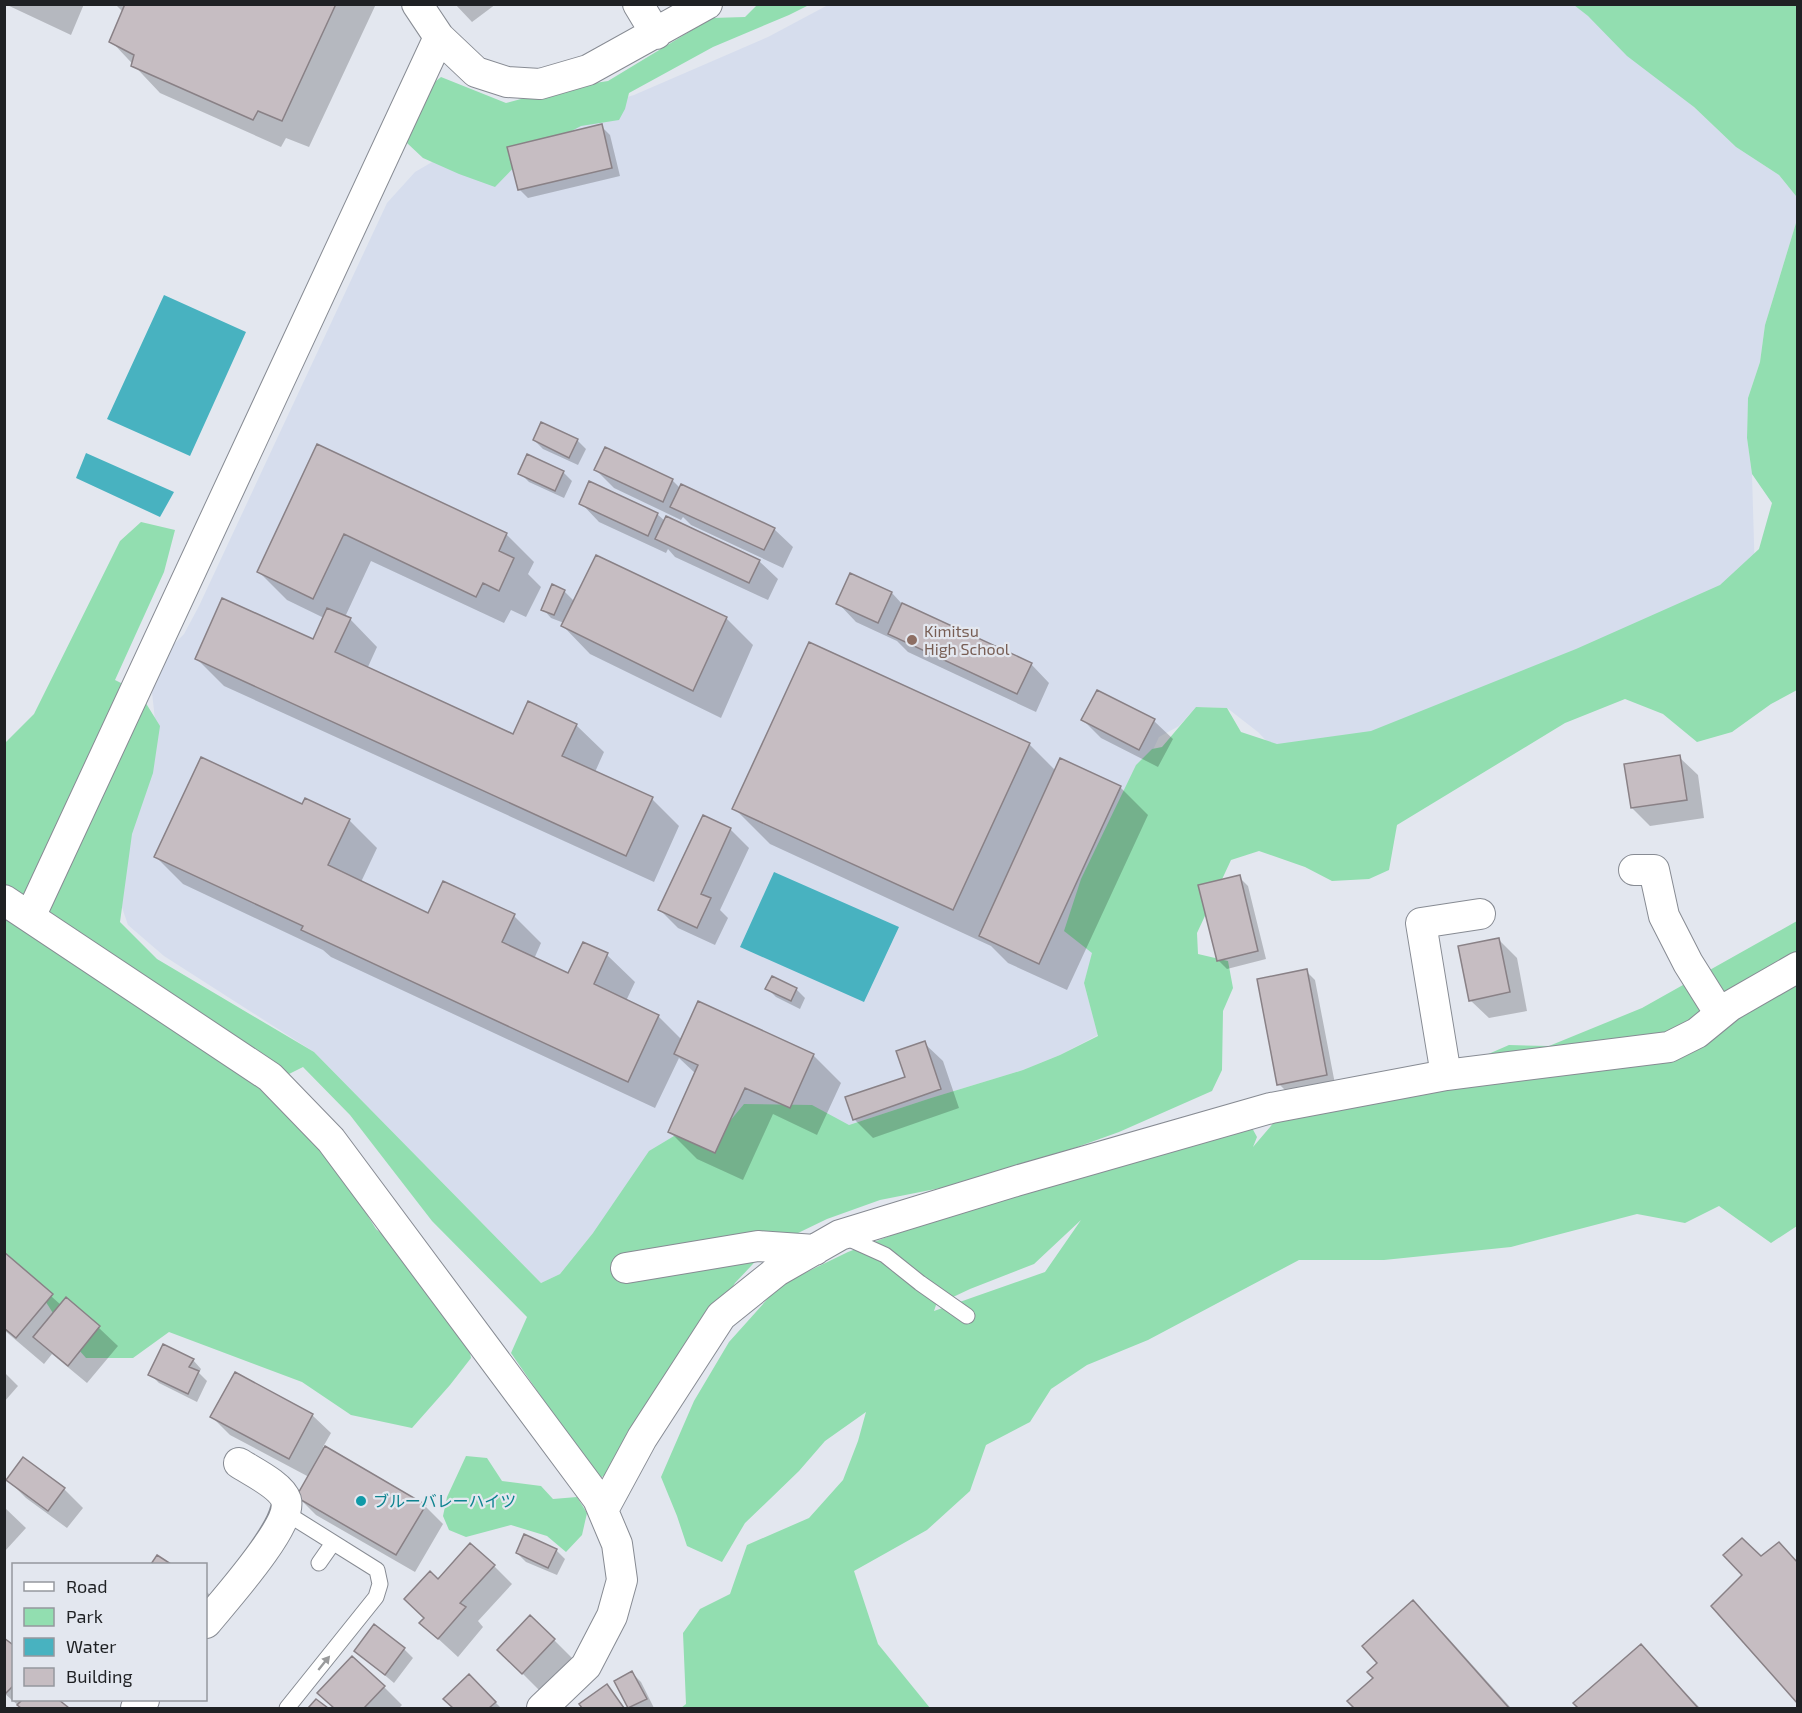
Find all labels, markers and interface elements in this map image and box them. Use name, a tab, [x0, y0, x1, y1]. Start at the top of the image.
place label: Kimitsu High School	[924, 621, 1010, 658]
marker: Kimitsu High School	[905, 633, 919, 647]
place label: ブルーバレーハイツ	[373, 1491, 516, 1510]
marker: ブルーバレーハイツ	[354, 1494, 368, 1508]
legend	[12, 1563, 207, 1701]
text: Road	[66, 1575, 107, 1597]
text: Park	[66, 1605, 103, 1627]
text: Water	[66, 1635, 116, 1657]
one-way arrow	[317, 1655, 330, 1671]
text: Building	[66, 1665, 133, 1687]

